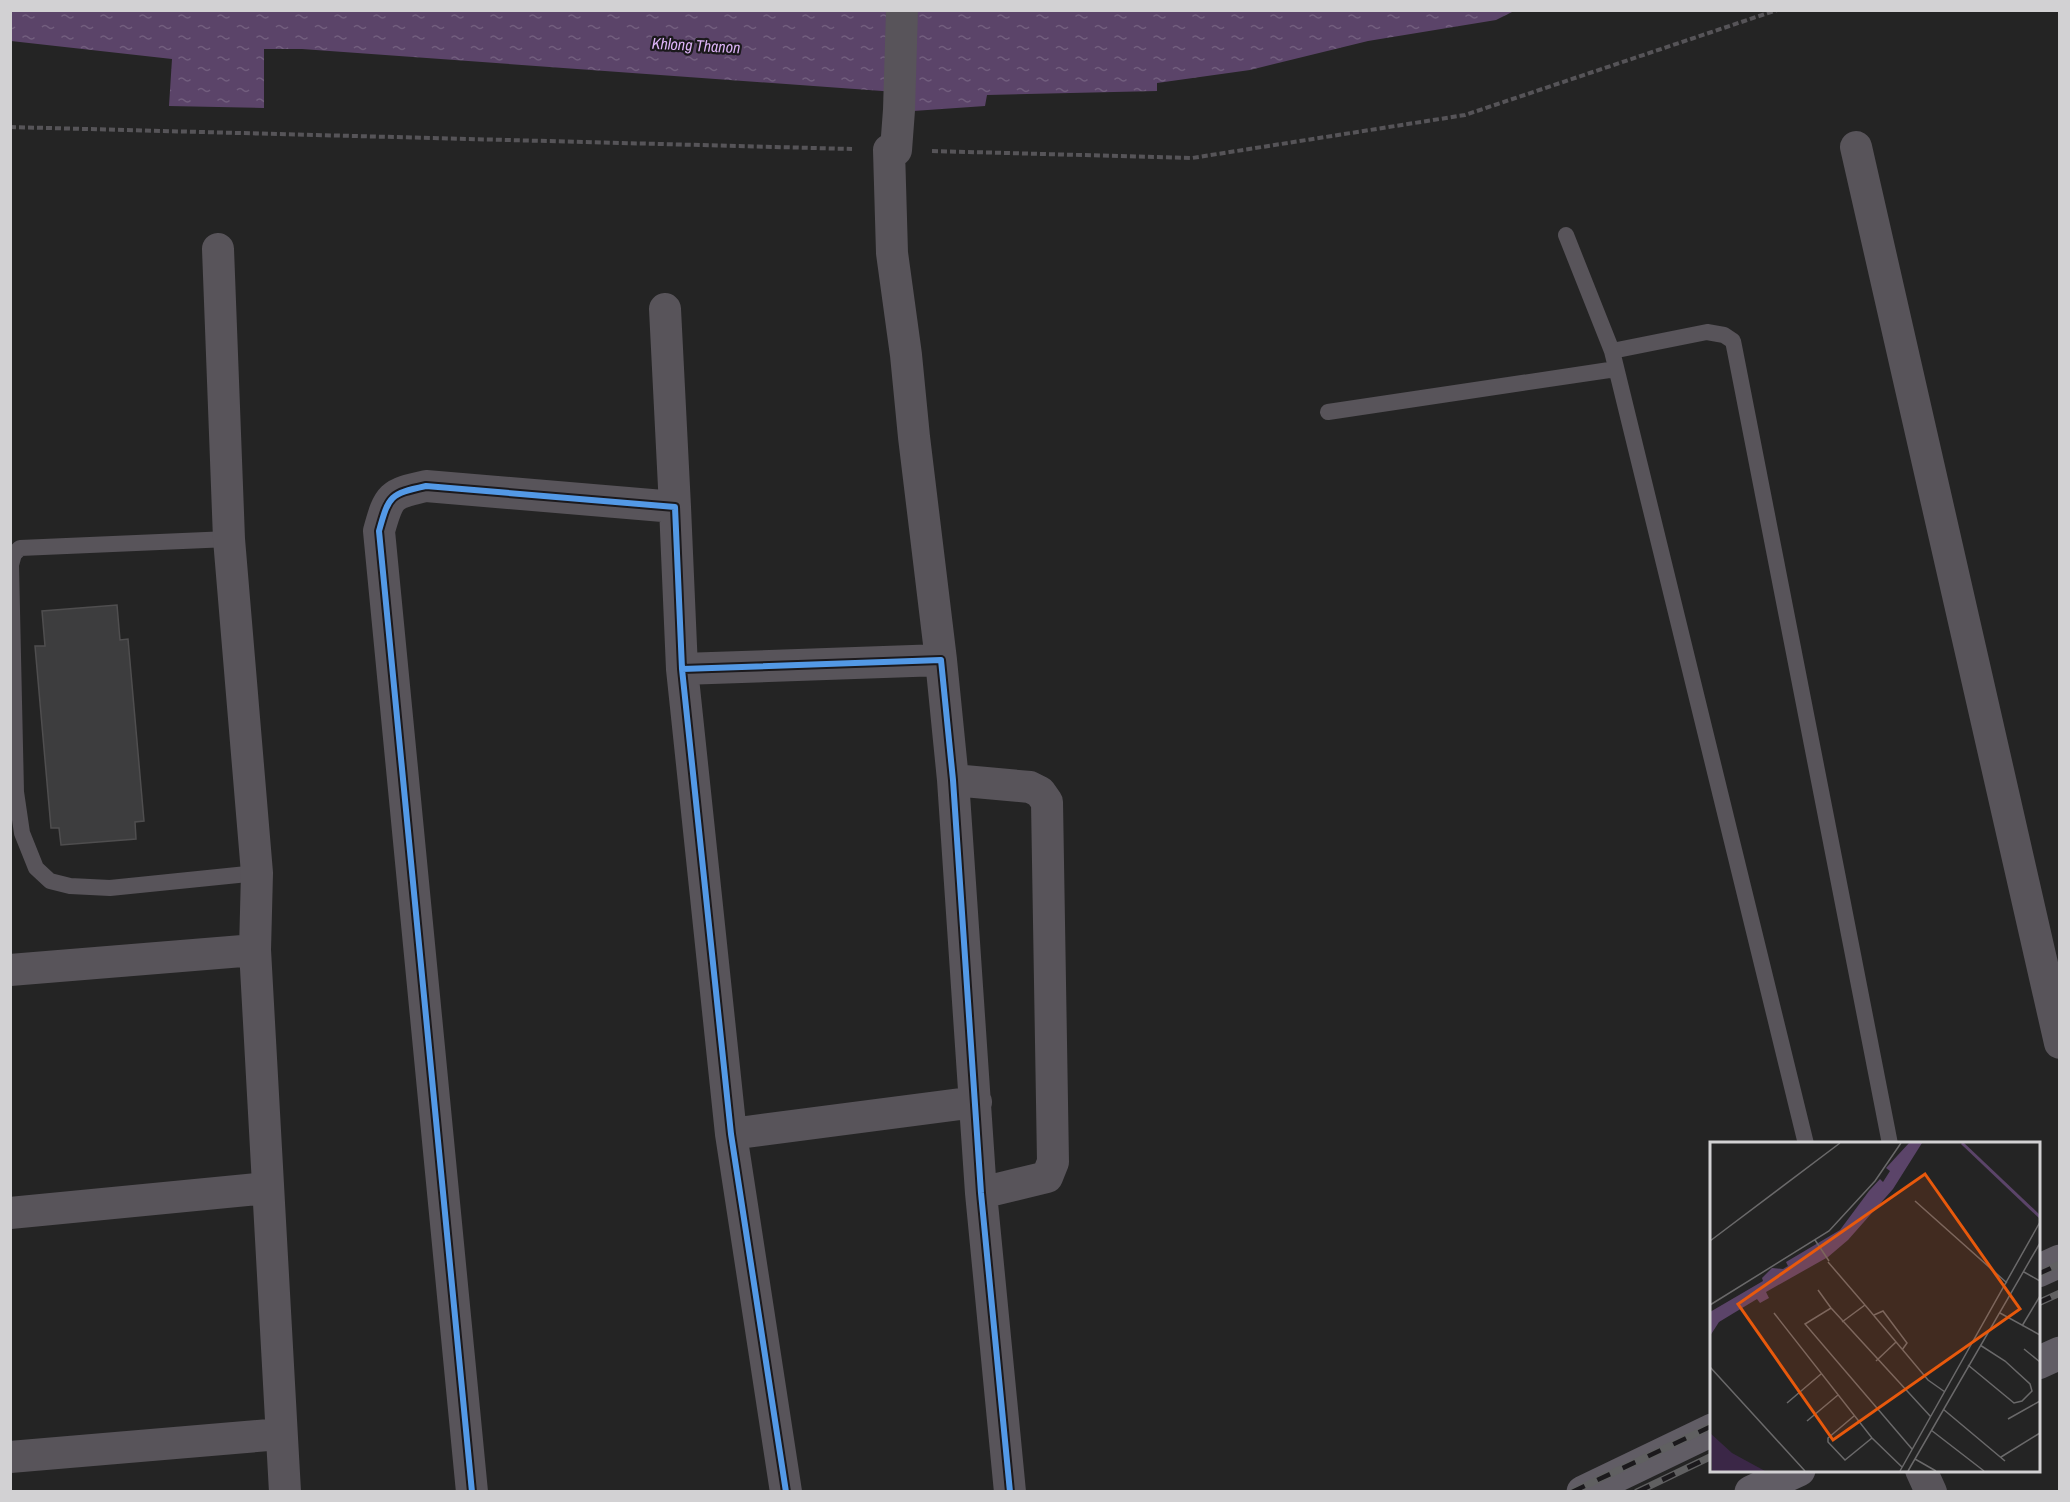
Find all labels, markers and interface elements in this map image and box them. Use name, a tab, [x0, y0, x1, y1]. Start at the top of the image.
water label: Khlong Thanon	[651, 32, 741, 58]
inset map	[1710, 1142, 2040, 1472]

